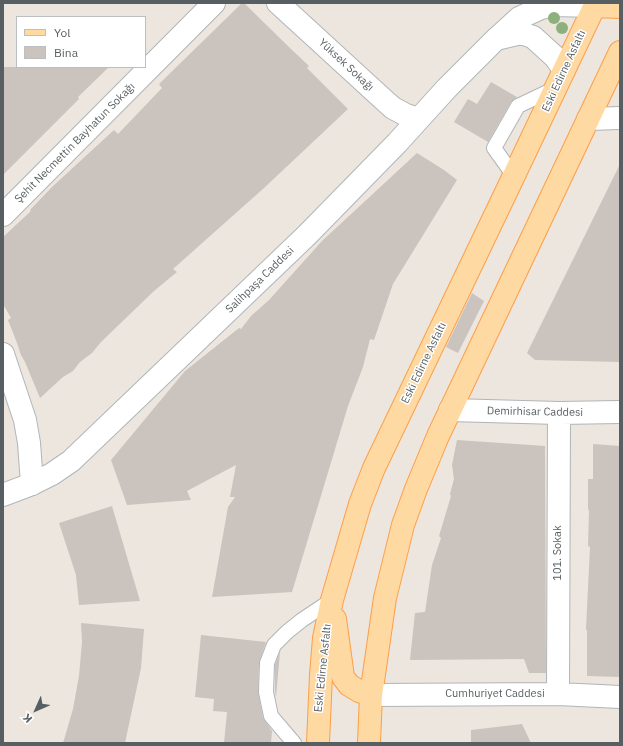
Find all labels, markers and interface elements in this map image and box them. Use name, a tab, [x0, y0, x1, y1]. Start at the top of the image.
legend	[16, 16, 146, 68]
text: Yol	[54, 25, 71, 40]
street label: Eski Edirne Asfaltı	[539, 28, 589, 114]
street label: Yüksek Sokağı	[316, 36, 376, 94]
text: Bina	[54, 45, 78, 60]
street label: Şehit Necmettin Bayhatun Sokağı	[12, 80, 138, 206]
street label: Salihpaşa Caddesi	[223, 244, 297, 316]
street label: Eski Edirne Asfaltı	[399, 320, 449, 406]
street label: Demirhisar Caddesi	[487, 405, 583, 419]
street label: 101. Sokak	[551, 525, 565, 581]
street label: Eski Edirne Asfaltı	[312, 623, 334, 713]
street label: Cumhuriyet Caddesi	[445, 687, 545, 701]
north arrow	[16, 690, 56, 730]
text: K	[20, 711, 35, 726]

